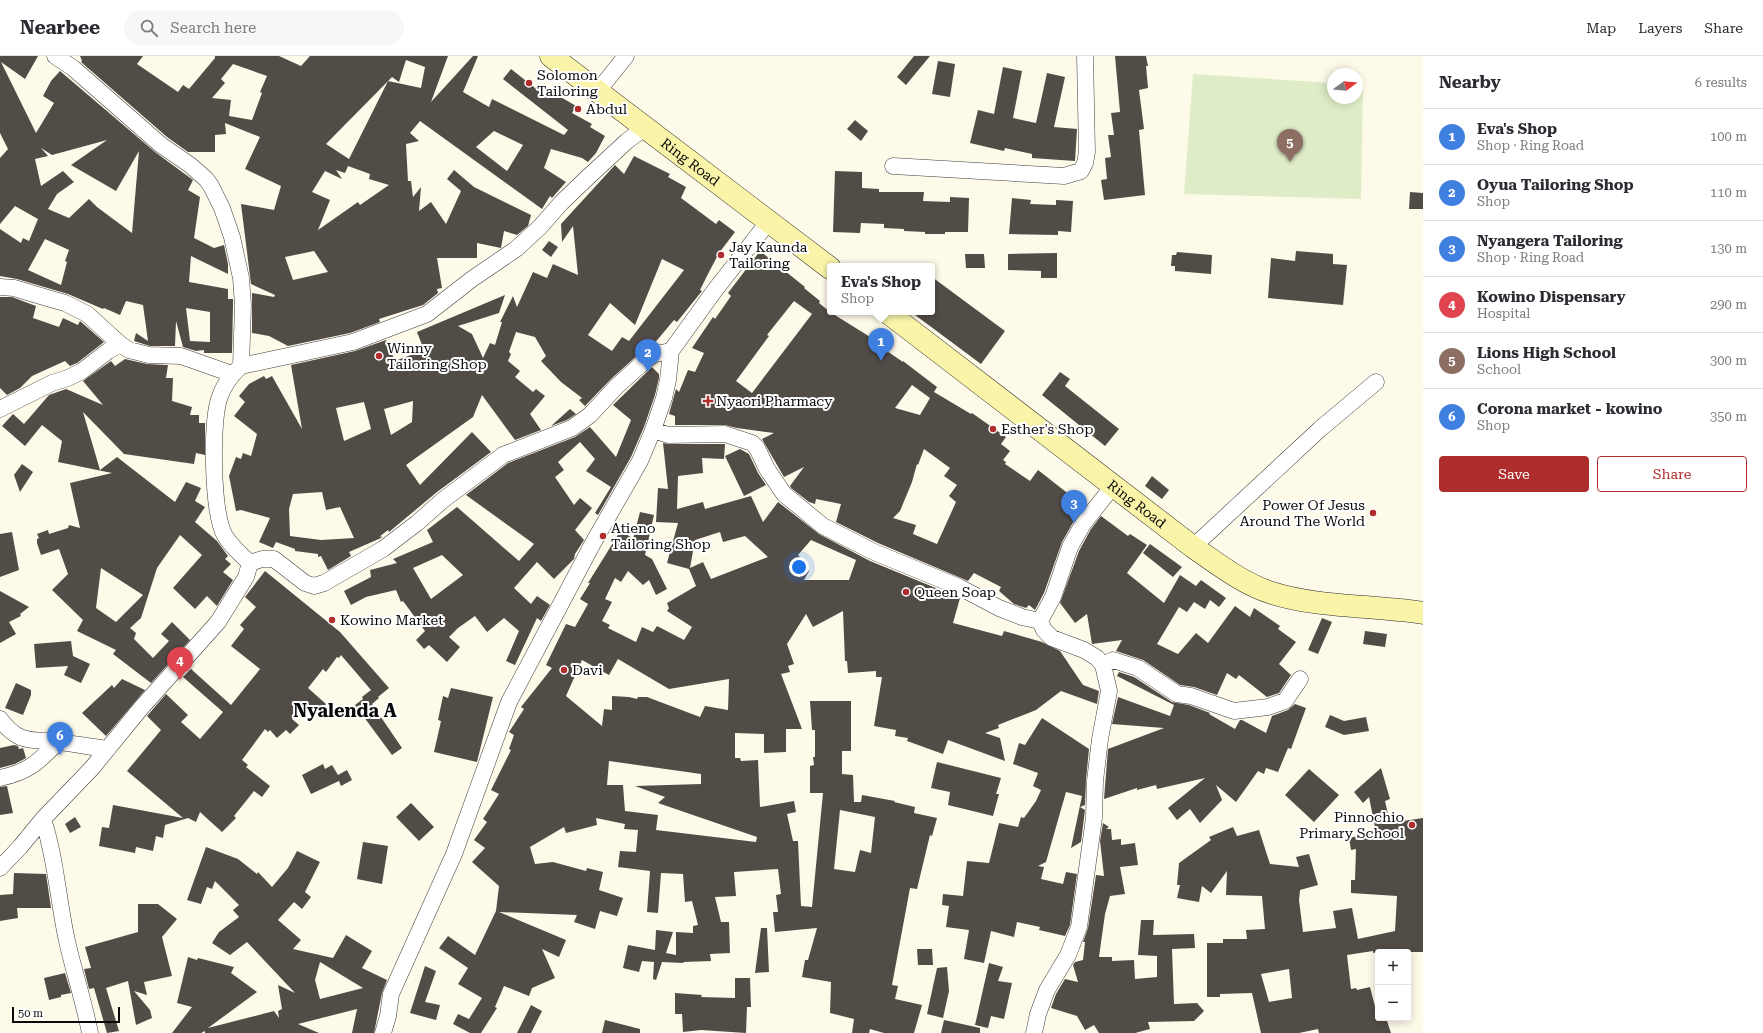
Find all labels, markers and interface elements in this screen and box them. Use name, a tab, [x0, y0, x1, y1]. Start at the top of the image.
search box	[124, 10, 404, 46]
text: Nearbee	[20, 16, 100, 39]
icon: search	[138, 17, 160, 39]
text: Search here	[170, 19, 256, 37]
text: Map	[1586, 20, 1616, 36]
text: Layers	[1638, 20, 1682, 36]
text: Share	[1704, 20, 1743, 36]
place label: Solomon Tailoring	[537, 67, 598, 99]
north arrow	[1327, 68, 1363, 104]
text: Nearby	[1439, 72, 1501, 92]
text: 6 results	[1695, 75, 1747, 90]
marker: Solomon Tailoring	[524, 78, 534, 88]
place label: Abdul	[586, 101, 628, 117]
marker: Abdul	[573, 104, 583, 114]
text: Eva's Shop	[1477, 120, 1557, 138]
pin: 5	[1277, 129, 1303, 162]
text: 1	[1448, 129, 1456, 144]
text: 100 m	[1710, 129, 1747, 144]
street label: Ring Road	[658, 135, 723, 189]
text: Shop · Ring Road	[1477, 138, 1584, 153]
text: Oyua Tailoring Shop	[1477, 176, 1634, 194]
text: 2	[1448, 185, 1456, 200]
text: 110 m	[1710, 185, 1747, 200]
text: Shop	[1477, 194, 1510, 209]
text: Nyangera Tailoring	[1477, 232, 1623, 250]
place label: Jay Kaunda Tailoring	[729, 239, 808, 271]
text: 3	[1448, 241, 1456, 256]
text: 130 m	[1710, 241, 1747, 256]
marker: Jay Kaunda Tailoring	[716, 250, 726, 260]
text: Shop · Ring Road	[1477, 250, 1584, 265]
popup	[827, 263, 935, 315]
text: Eva's Shop	[841, 273, 921, 291]
text: Kowino Dispensary	[1477, 288, 1625, 306]
text: Shop	[841, 291, 874, 306]
text: 4	[1448, 297, 1456, 312]
text: 290 m	[1710, 297, 1747, 312]
text: Hospital	[1477, 306, 1530, 321]
pin: 1	[868, 328, 894, 361]
pin: 2	[635, 339, 661, 372]
place label: Winny Tailoring Shop	[387, 340, 487, 372]
text: Lions High School	[1477, 344, 1616, 362]
marker: Winny Tailoring Shop	[374, 351, 384, 361]
text: 5	[1448, 353, 1456, 368]
text: 300 m	[1710, 353, 1747, 368]
text: School	[1477, 362, 1521, 377]
place label: Nyaori Pharmacy	[716, 393, 833, 409]
marker: Nyaori Pharmacy	[703, 396, 713, 406]
text: Corona market - kowino	[1477, 400, 1662, 418]
text: 6	[1448, 409, 1456, 424]
text: 350 m	[1710, 409, 1747, 424]
text: Shop	[1477, 418, 1510, 433]
place label: Esther's Shop	[1001, 421, 1093, 437]
marker: Esther's Shop	[988, 424, 998, 434]
button: Save	[1439, 456, 1589, 492]
button: Share	[1597, 456, 1747, 492]
street label: Ring Road	[1105, 476, 1169, 531]
pin: 3	[1061, 490, 1087, 523]
place label: Power Of Jesus Around The World	[1240, 497, 1365, 529]
marker: Power Of Jesus Around The World	[1368, 508, 1378, 518]
place label: Atieno Tailoring Shop	[611, 520, 711, 552]
marker: Atieno Tailoring Shop	[598, 531, 608, 541]
your location	[789, 557, 809, 577]
place label: Queen Soap	[914, 584, 996, 600]
marker: Queen Soap	[901, 587, 911, 597]
place label: Kowino Market	[340, 612, 443, 628]
marker: Kowino Market	[327, 615, 337, 625]
pin: 4	[167, 647, 193, 680]
place label: Davi	[572, 662, 603, 678]
marker: Davi	[559, 665, 569, 675]
district label: Nyalenda A	[293, 700, 397, 721]
pin: 6	[47, 722, 73, 755]
place label: Pinnochio Primary School	[1299, 809, 1405, 841]
marker: Pinnochio Primary School	[1407, 820, 1417, 830]
map controls	[1375, 949, 1411, 1021]
button: +	[1375, 949, 1411, 985]
button: −	[1375, 985, 1411, 1021]
scale bar	[12, 1005, 120, 1024]
text: 50 m	[18, 1007, 43, 1020]

